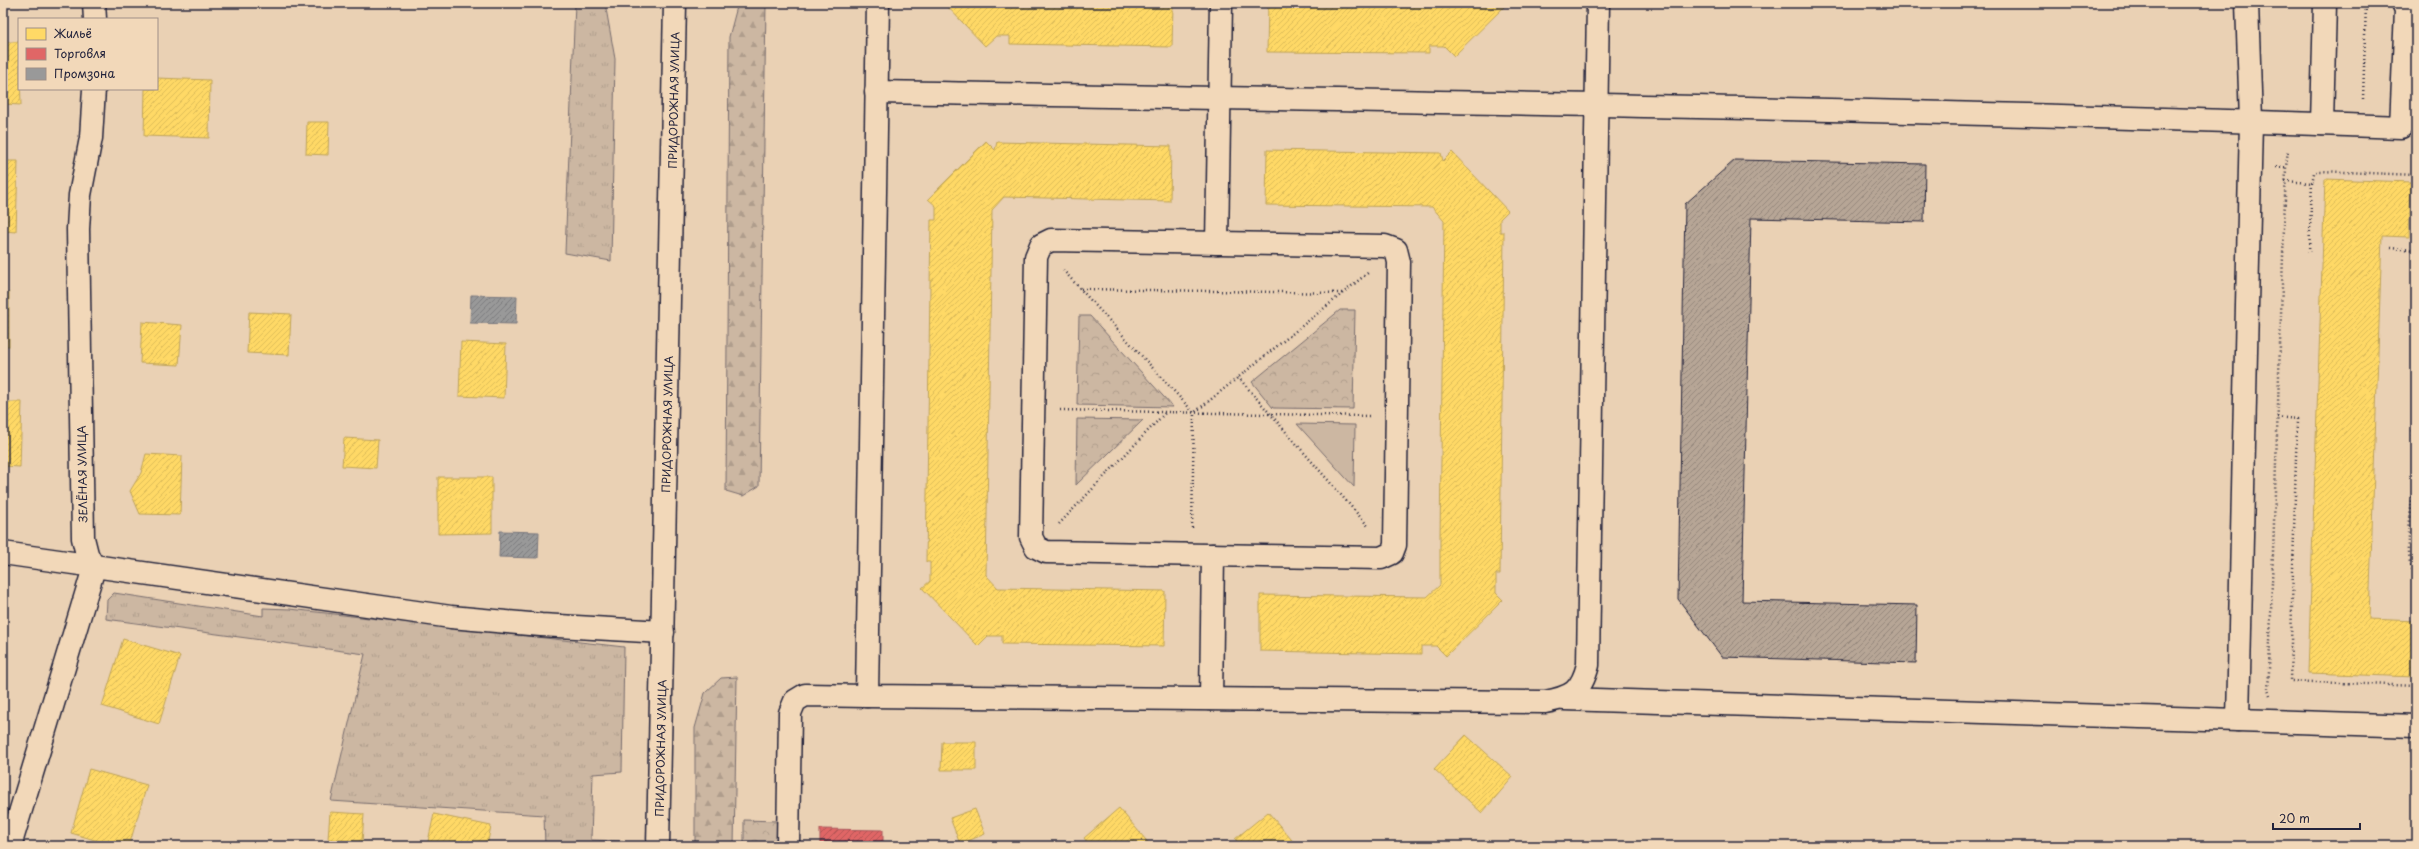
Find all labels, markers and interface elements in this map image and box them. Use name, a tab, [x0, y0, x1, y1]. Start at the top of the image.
legend	[18, 18, 158, 90]
text: Жильё	[53, 24, 92, 42]
street label: ПРИДОРОЖНАЯ УЛИЦА	[663, 31, 683, 169]
text: Торговля	[54, 44, 106, 62]
text: Промзона	[54, 64, 116, 82]
street label: ПРИДОРОЖНАЯ УЛИЦА	[657, 355, 676, 493]
street label: ЗЕЛЁНАЯ УЛИЦА	[73, 425, 91, 523]
street label: ПРИДОРОЖНАЯ УЛИЦА	[650, 679, 670, 817]
scale bar	[2273, 805, 2360, 831]
text: 20 m	[2279, 809, 2310, 827]

